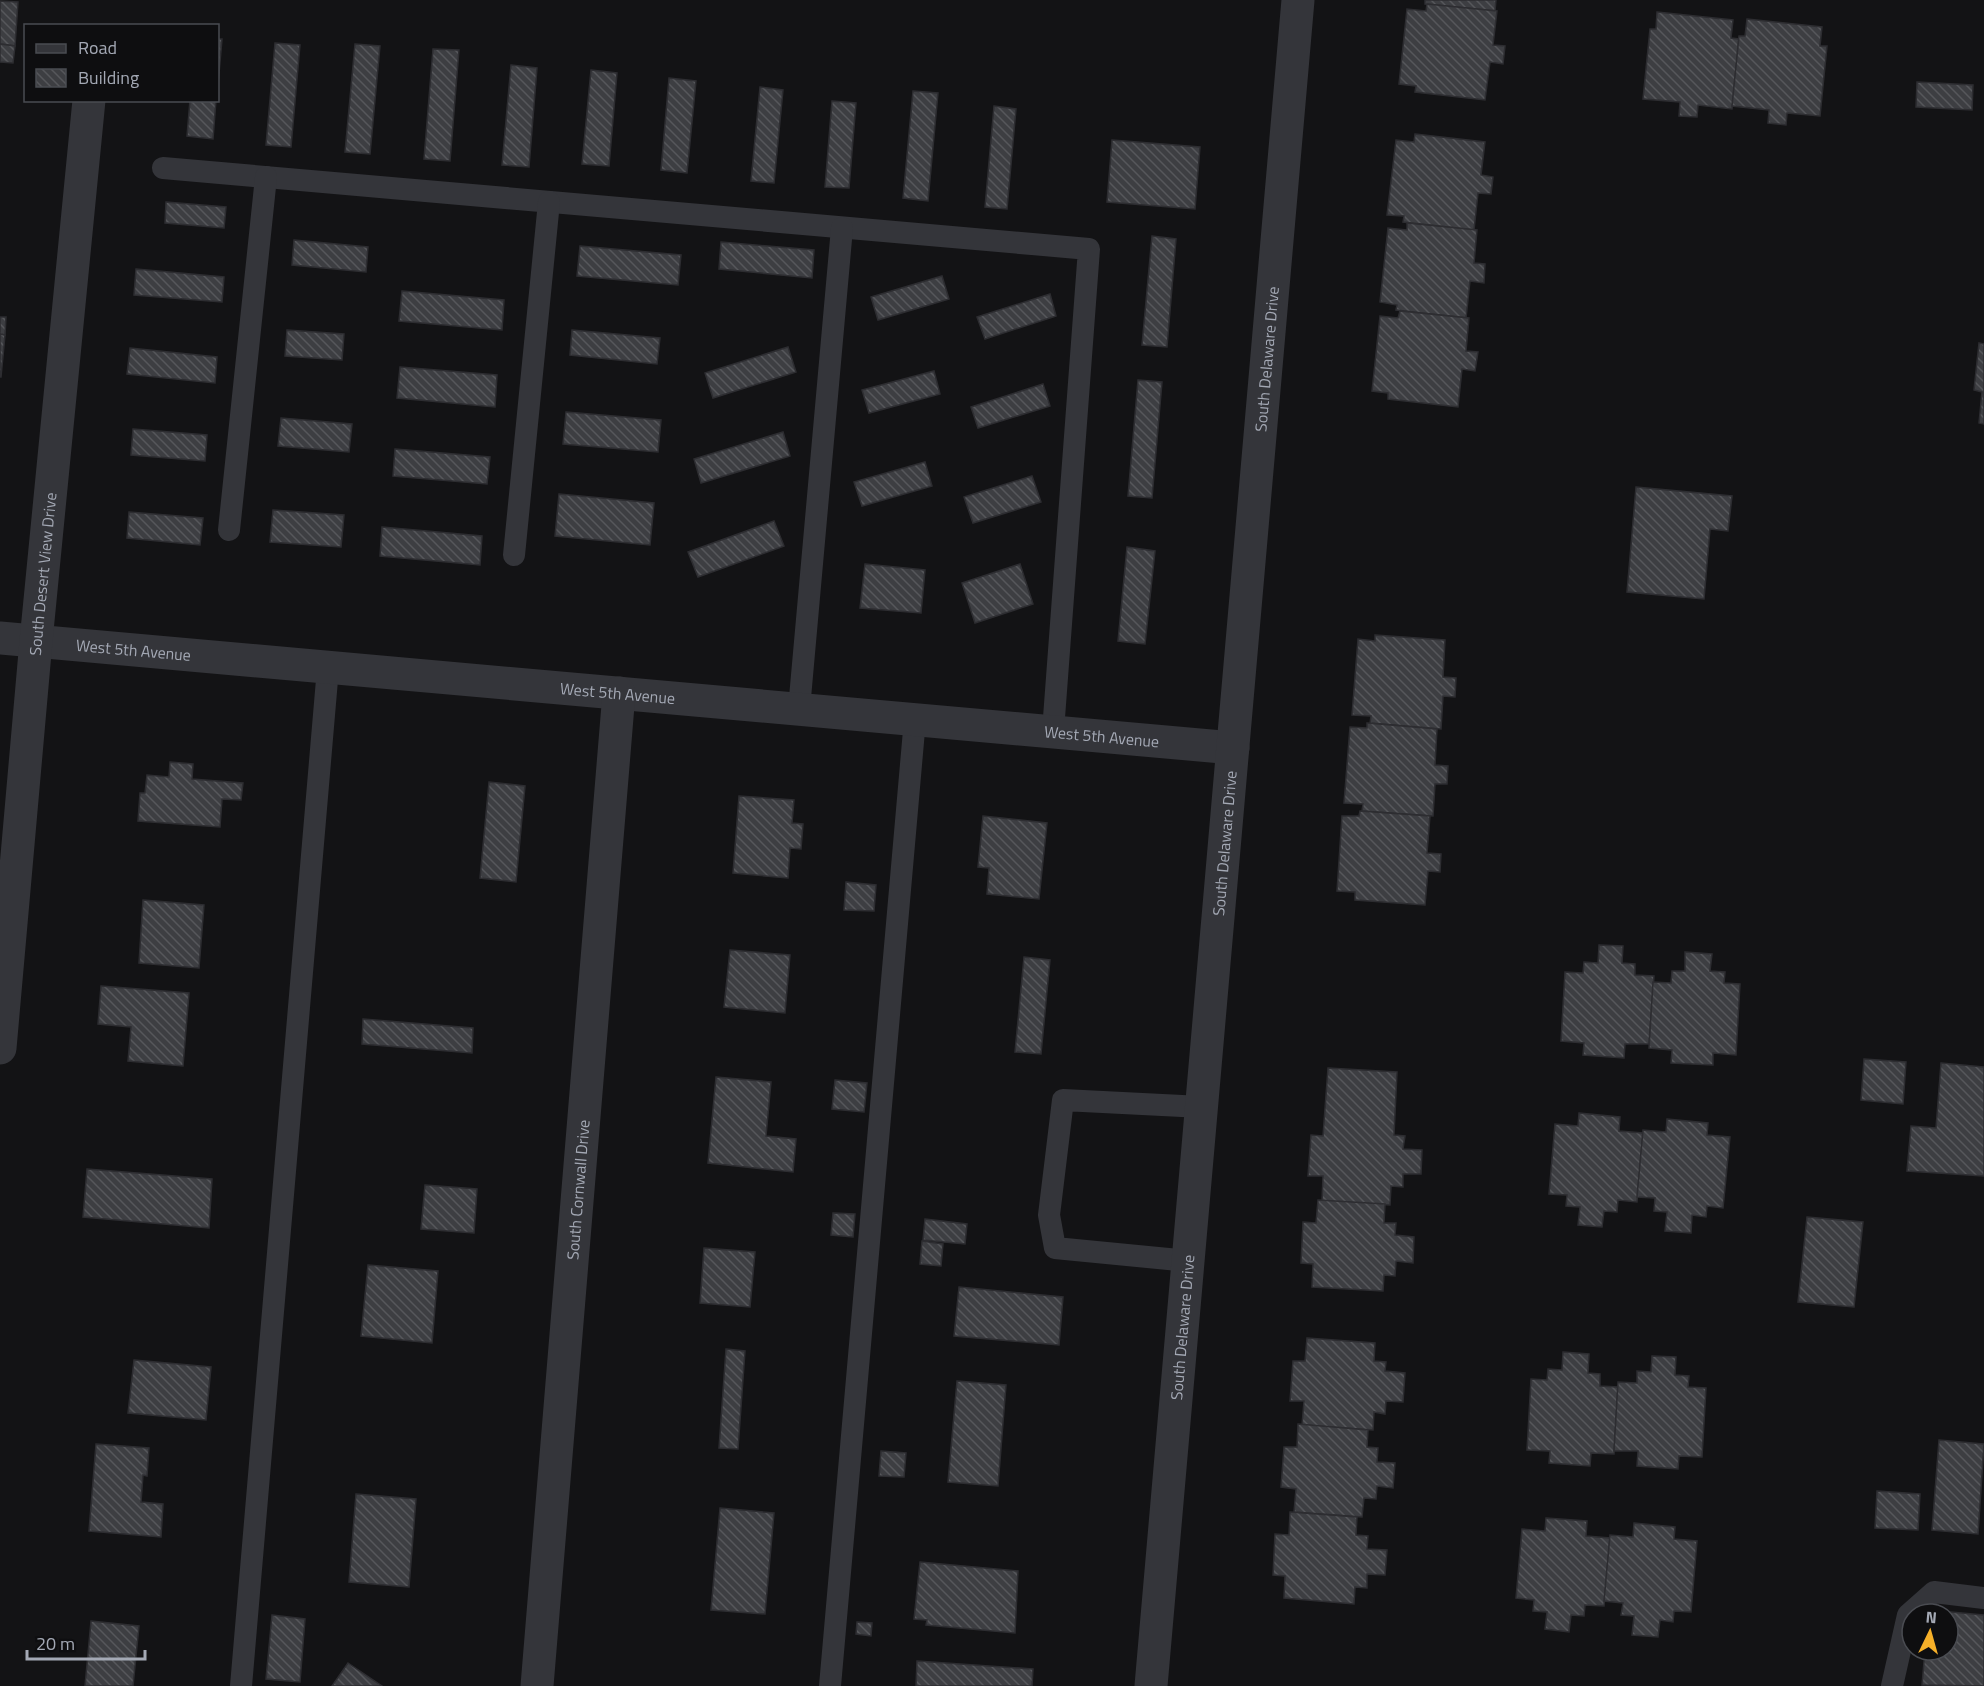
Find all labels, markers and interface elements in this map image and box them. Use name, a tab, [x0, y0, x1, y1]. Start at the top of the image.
legend	[24, 24, 219, 102]
text: Road	[78, 34, 117, 61]
text: Building	[78, 64, 139, 91]
street label: South Delaware Drive	[1248, 285, 1285, 433]
street label: South Desert View Drive	[23, 491, 62, 656]
street label: West 5th Avenue	[75, 633, 192, 667]
street label: West 5th Avenue	[559, 676, 676, 710]
street label: West 5th Avenue	[1043, 719, 1160, 753]
street label: South Delaware Drive	[1206, 770, 1243, 917]
street label: South Cornwall Drive	[560, 1119, 596, 1261]
street label: South Delaware Drive	[1164, 1254, 1201, 1401]
north arrow	[1900, 1602, 1960, 1662]
text: N	[1925, 1605, 1938, 1629]
scale bar	[27, 1623, 146, 1661]
text: 20 m	[36, 1630, 75, 1657]

